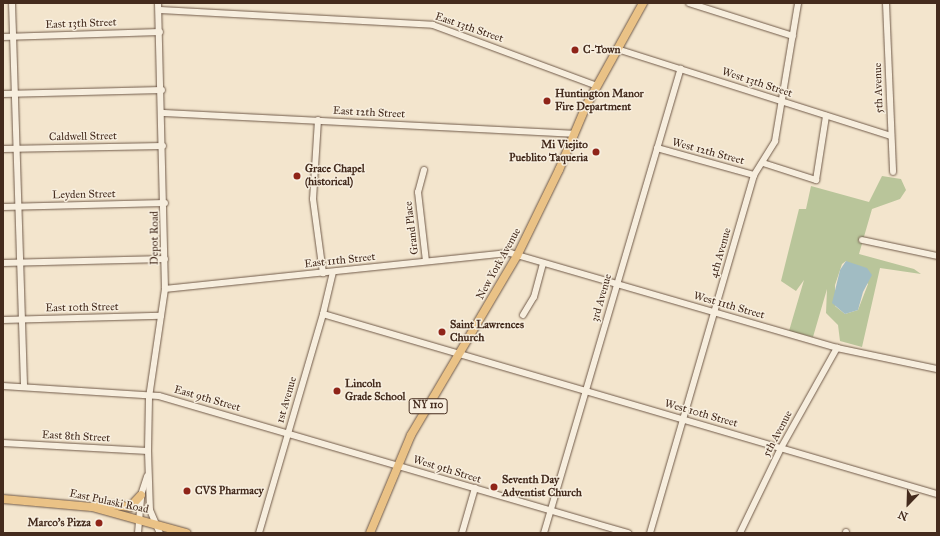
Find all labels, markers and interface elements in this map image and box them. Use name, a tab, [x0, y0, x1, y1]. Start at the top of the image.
street label: East 13th Street	[433, 10, 505, 46]
street label: East 13th Street	[45, 16, 117, 32]
place label: C-Town	[583, 43, 620, 57]
marker: C-Town	[570, 45, 580, 55]
street label: 5th Avenue	[872, 63, 886, 113]
street label: West 13th Street	[720, 65, 794, 101]
place label: Huntington Manor Fire Department	[555, 88, 644, 114]
marker: Huntington Manor Fire Department	[542, 96, 552, 106]
street label: East 12th Street	[333, 105, 405, 121]
street label: Caldwell Street	[49, 130, 117, 144]
street label: West 12th Street	[670, 136, 746, 168]
place label: Mi Viejito Pueblito Taqueria	[509, 139, 588, 165]
marker: Mi Viejito Pueblito Taqueria	[591, 147, 601, 157]
place label: Grace Chapel (historical)	[305, 163, 365, 189]
marker: Grace Chapel (historical)	[292, 171, 302, 181]
street label: Leyden Street	[52, 188, 116, 202]
street label: Grand Place	[402, 201, 422, 255]
street label: Depot Road	[148, 211, 162, 265]
street label: New York Avenue	[474, 226, 524, 302]
street label: 4th Avenue	[708, 226, 734, 280]
street label: East 11th Street	[304, 251, 376, 271]
street label: 3rd Avenue	[589, 272, 615, 324]
street label: West 11th Street	[692, 290, 766, 322]
street label: East 10th Street	[45, 301, 119, 315]
place label: Saint Lawrences Church	[450, 319, 524, 345]
marker: Saint Lawrences Church	[437, 327, 447, 337]
street label: 1st Avenue	[274, 375, 300, 425]
place label: Lincoln Grade School	[345, 378, 406, 404]
street label: East 9th Street	[172, 383, 242, 415]
marker: Lincoln Grade School	[332, 386, 342, 396]
street label: West 10th Street	[663, 397, 739, 431]
road number: NY 110	[408, 398, 448, 414]
street label: 5th Avenue	[760, 409, 796, 459]
street label: East 8th Street	[42, 429, 110, 445]
street label: West 9th Street	[411, 453, 483, 487]
place label: Seventh Day Adventist Church	[502, 474, 582, 500]
marker: Seventh Day Adventist Church	[489, 482, 499, 492]
place label: CVS Pharmacy	[195, 484, 264, 498]
north arrow	[888, 484, 928, 524]
marker: CVS Pharmacy	[182, 486, 192, 496]
street label: East Pulaski Road	[68, 487, 150, 517]
text: N	[896, 508, 910, 523]
place label: Marco's Pizza	[27, 516, 91, 530]
marker: Marco's Pizza	[94, 518, 104, 528]

